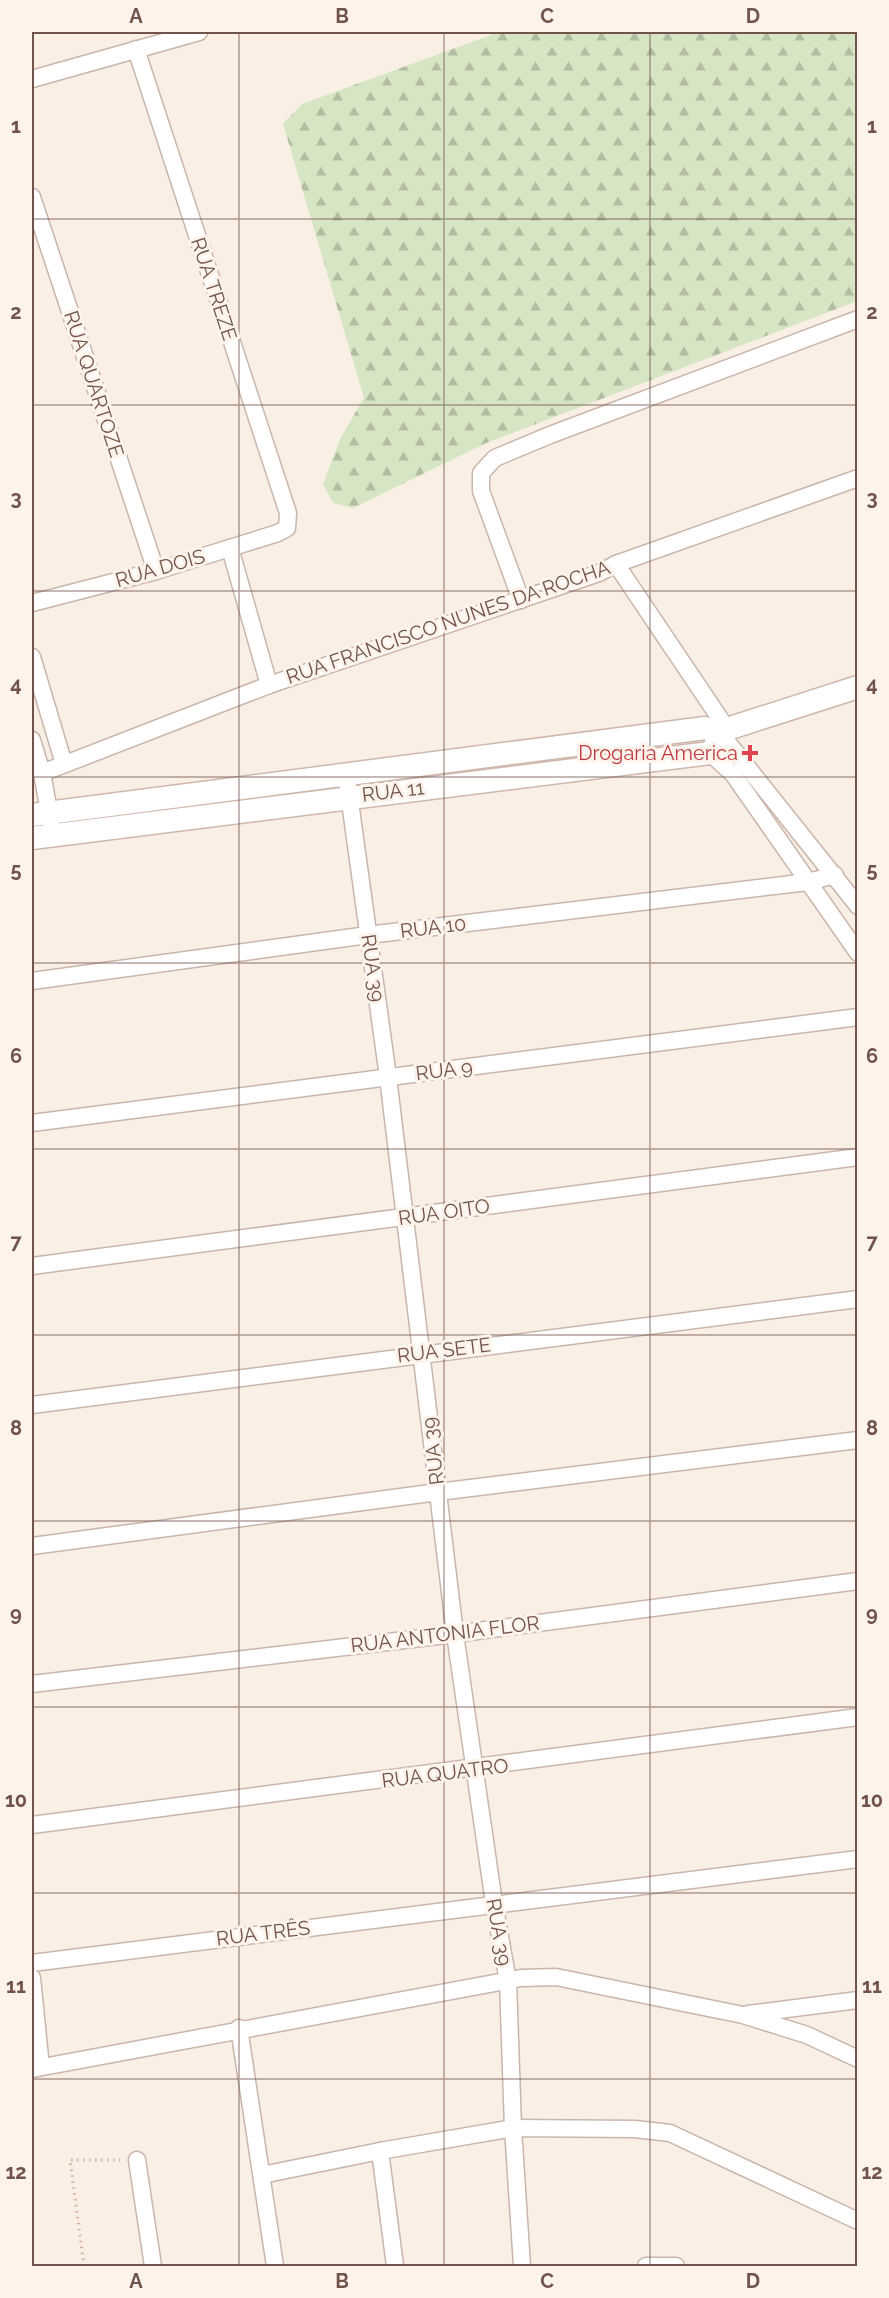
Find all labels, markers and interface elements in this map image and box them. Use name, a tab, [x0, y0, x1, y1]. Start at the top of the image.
text: A	[129, 4, 143, 28]
text: B	[335, 4, 349, 28]
text: C	[540, 4, 554, 28]
text: D	[746, 4, 760, 28]
text: 1	[11, 114, 21, 138]
text: 1	[867, 114, 877, 138]
street label: RUA TREZE	[186, 234, 242, 344]
text: 2	[10, 300, 22, 324]
text: 2	[866, 300, 878, 324]
street label: RUA QUARTOZE	[59, 308, 129, 460]
text: 3	[10, 486, 22, 510]
text: 3	[866, 486, 878, 510]
street label: RUA DOIS	[112, 544, 208, 592]
street label: RUA FRANCISCO NUNES DA ROCHA	[283, 555, 614, 689]
text: 4	[10, 672, 22, 696]
text: 4	[866, 672, 878, 696]
place label: Drogaria America	[578, 741, 738, 765]
marker: Drogaria America	[743, 746, 757, 760]
street label: RUA 11	[360, 775, 426, 807]
text: 5	[10, 858, 22, 882]
text: 5	[866, 858, 878, 882]
street label: RUA 10	[399, 911, 467, 943]
street label: RUA 39	[356, 933, 390, 1003]
text: 6	[10, 1044, 22, 1068]
text: 6	[866, 1044, 878, 1068]
street label: RUA 9	[414, 1055, 474, 1085]
street label: RUA OITO	[397, 1194, 491, 1230]
text: 7	[10, 1230, 22, 1254]
text: 7	[866, 1230, 878, 1254]
street label: RUA SETE	[396, 1332, 492, 1368]
text: 8	[10, 1416, 22, 1440]
street label: RUA 39	[417, 1416, 449, 1486]
text: 8	[866, 1416, 878, 1440]
text: 9	[10, 1602, 22, 1626]
text: 9	[866, 1602, 878, 1626]
street label: RUA ANTONIA FLOR	[349, 1611, 541, 1657]
street label: RUA QUATRO	[380, 1753, 510, 1793]
text: 10	[5, 1788, 27, 1812]
text: 10	[861, 1788, 883, 1812]
street label: RUA 39	[481, 1896, 517, 1968]
street label: RUA TRÊS	[215, 1915, 311, 1951]
text: 11	[6, 1974, 26, 1998]
text: 11	[862, 1974, 882, 1998]
text: 12	[5, 2160, 27, 2184]
text: 12	[861, 2160, 883, 2184]
text: A	[129, 2269, 143, 2293]
text: B	[335, 2269, 349, 2293]
text: C	[540, 2269, 554, 2293]
text: D	[746, 2269, 760, 2293]

